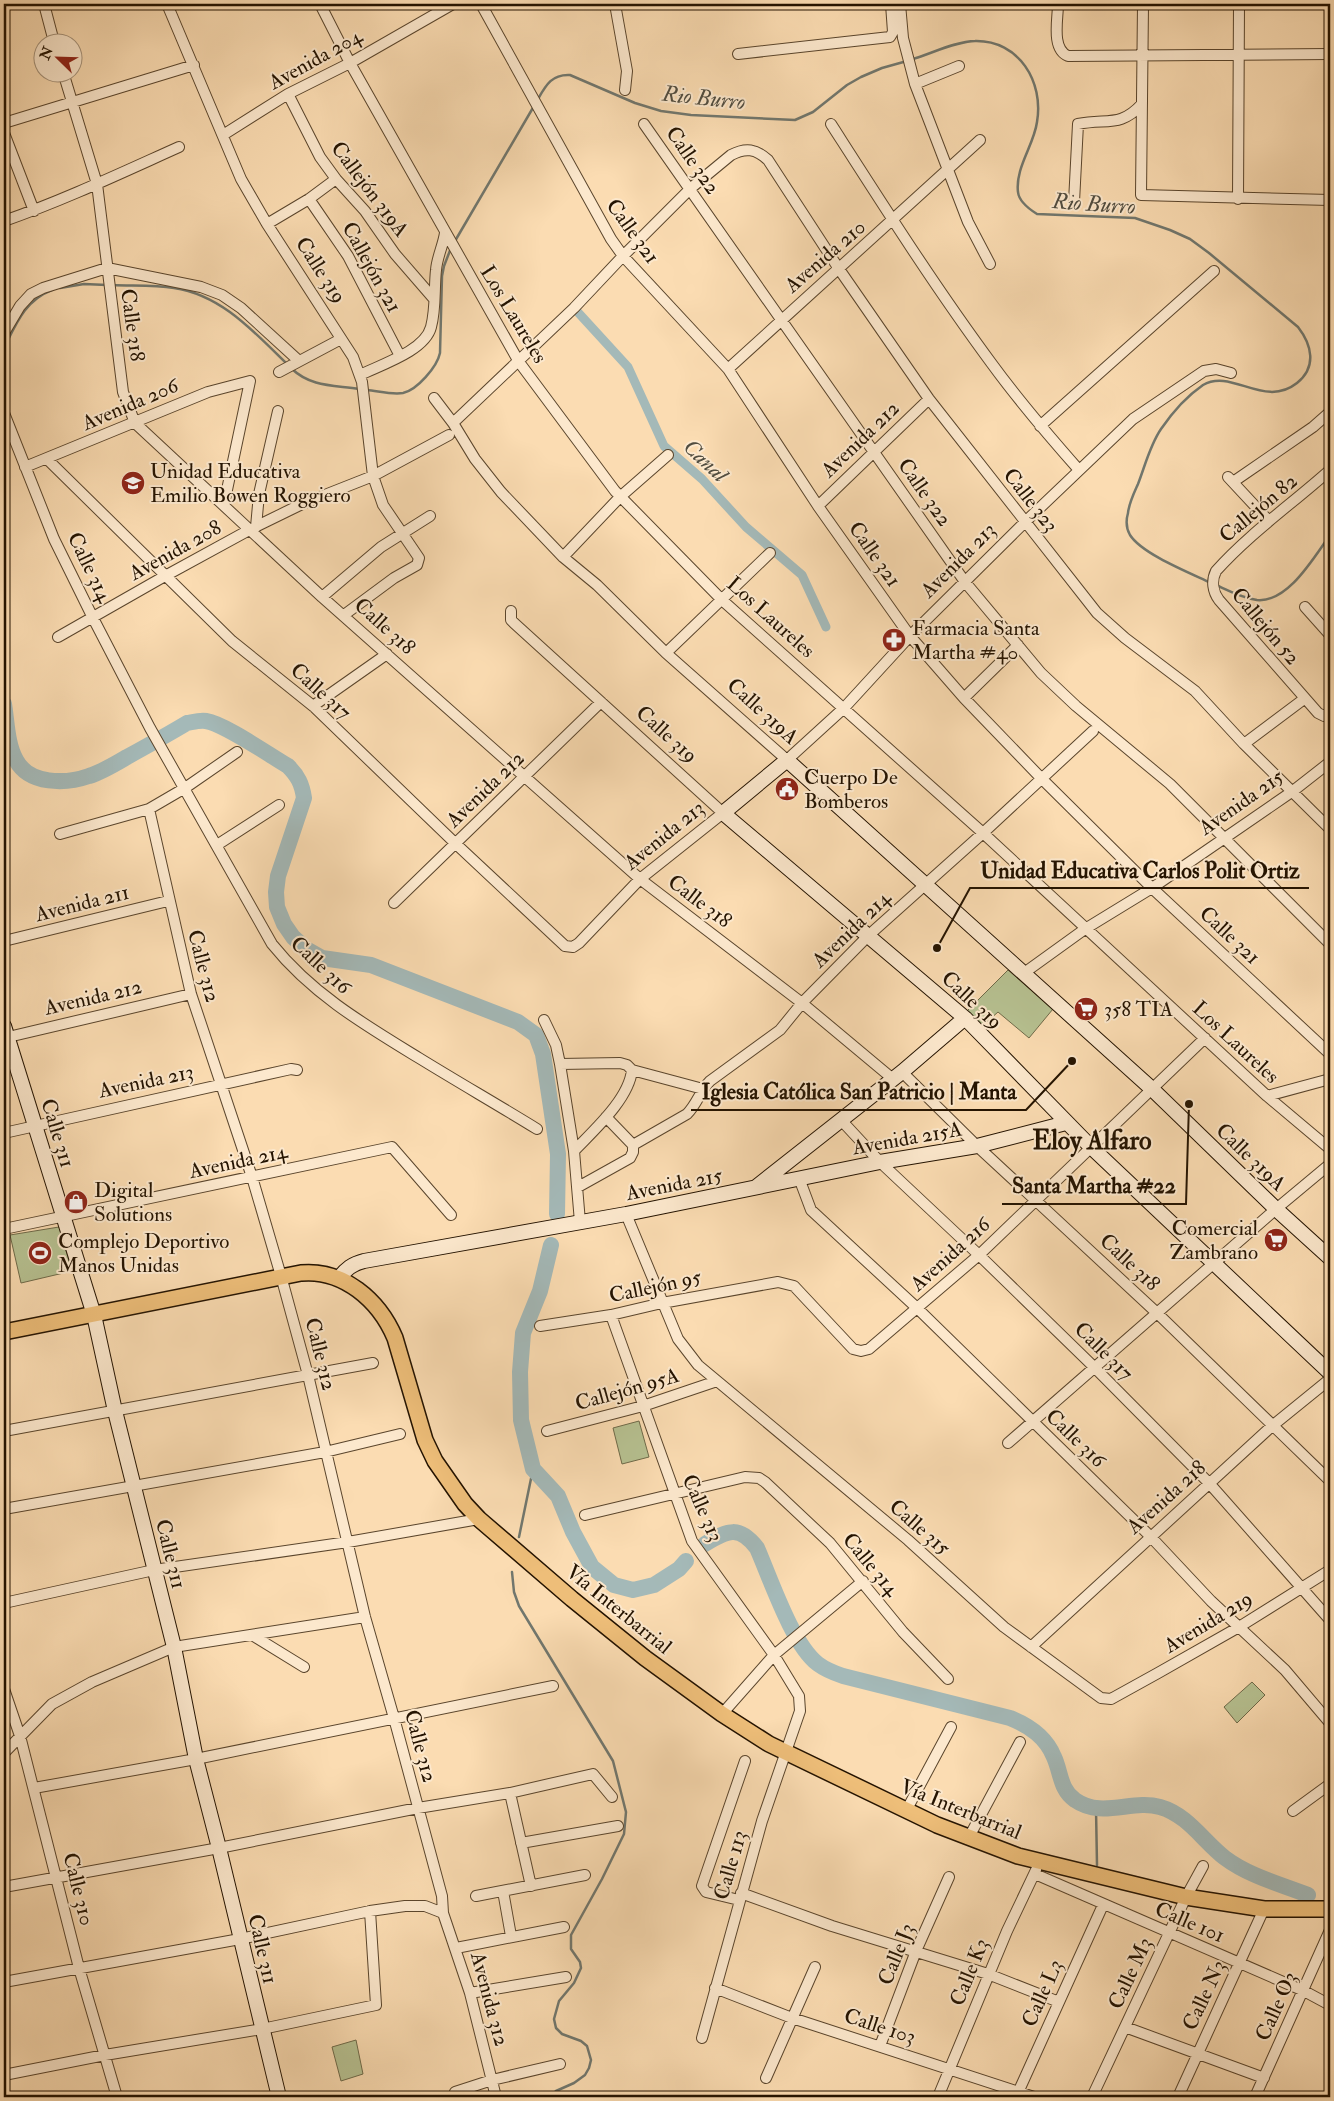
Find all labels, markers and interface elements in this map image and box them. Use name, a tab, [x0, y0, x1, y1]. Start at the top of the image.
street label: Avenida 204	[263, 22, 368, 97]
north arrow	[32, 32, 82, 82]
text: N	[36, 44, 57, 63]
water label: Rio Burro	[660, 80, 747, 116]
street label: Calle 322	[659, 121, 726, 200]
street label: Callejón 319A	[325, 136, 414, 243]
water label: Rio Burro	[1050, 187, 1137, 221]
street label: Calle 321	[600, 193, 665, 269]
street label: Avenida 210	[778, 214, 872, 300]
street label: Callejón 321	[336, 217, 408, 317]
street label: Calle 319	[289, 232, 352, 309]
street label: Los Laureles	[474, 260, 553, 368]
street label: Calle 318	[114, 287, 151, 363]
street label: Avenida 206	[77, 372, 184, 437]
street label: Avenida 212	[815, 395, 905, 484]
water label: Canal	[677, 433, 735, 490]
street label: Calle 322	[891, 453, 958, 532]
place label: Unidad Educativa Emilio Bowen Roggiero	[150, 458, 351, 509]
street label: Calle 323	[997, 463, 1064, 538]
street label: Callejón 82	[1214, 468, 1303, 549]
school or university icon: Unidad Educativa Emilio Bowen Roggiero	[120, 470, 146, 496]
street label: Avenida 208	[123, 514, 226, 587]
street label: Calle 321	[842, 516, 907, 592]
street label: Avenida 213	[914, 517, 1002, 605]
street label: Calle 314	[61, 528, 119, 608]
street label: Los Laureles	[721, 571, 820, 664]
street label: Callejón 52	[1225, 582, 1306, 671]
street label: Calle 318	[348, 592, 421, 661]
place label: Farmacia Santa Martha #40	[912, 615, 1040, 666]
pharmacy icon: Farmacia Santa Martha #40	[881, 627, 907, 653]
street label: Calle 317	[285, 657, 357, 726]
street label: Calle 319A	[721, 672, 804, 751]
street label: Calle 319	[630, 700, 703, 769]
street label: Avenida 212	[440, 745, 530, 834]
street label: Avenida 215	[1193, 763, 1290, 842]
place label: Cuerpo De Bomberos	[804, 764, 898, 815]
public building icon: Cuerpo De Bomberos	[774, 776, 800, 802]
street label: Avenida 213	[618, 795, 710, 877]
callout: Unidad Educativa Carlos Polit Ortiz	[970, 851, 1309, 888]
text: Unidad Educativa Carlos Polit Ortiz	[980, 857, 1300, 885]
street label: Calle 318	[662, 869, 737, 934]
street label: Avenida 211	[31, 879, 132, 928]
street label: Avenida 214	[805, 884, 898, 974]
street label: Calle 321	[1193, 900, 1266, 970]
street label: Calle 312	[181, 927, 226, 1005]
street label: Calle 316	[284, 930, 358, 1001]
street label: Calle 319	[935, 965, 1008, 1035]
street label: Avenida 212	[41, 973, 144, 1022]
street label: Los Laureles	[1186, 995, 1285, 1090]
supermarket icon: 358 TIA	[1073, 996, 1099, 1022]
place label: 358 TIA	[1104, 996, 1173, 1023]
street label: Avenida 213	[95, 1058, 196, 1105]
callout: Iglesia Católica San Patricio | Manta	[691, 1073, 1026, 1110]
text: Iglesia Católica San Patricio | Manta	[702, 1078, 1017, 1107]
street label: Calle 311	[34, 1095, 81, 1171]
street label: Avenida 215A	[849, 1116, 964, 1162]
street label: Calle 319A	[1210, 1117, 1291, 1197]
district label: Eloy Alfaro	[1033, 1125, 1152, 1158]
street label: Avenida 214	[186, 1138, 291, 1185]
street label: Avenida 215	[623, 1162, 725, 1207]
callout: Santa Martha #22	[1002, 1167, 1186, 1204]
text: Santa Martha #22	[1012, 1172, 1176, 1200]
place label: Digital Solutions	[94, 1177, 172, 1228]
shop icon: Digital Solutions	[63, 1189, 89, 1215]
street label: Avenida 216	[904, 1210, 997, 1298]
place label: Comercial Zambrano	[1170, 1215, 1259, 1266]
supermarket icon: Comercial Zambrano	[1263, 1227, 1289, 1253]
place label: Complejo Deportivo Manos Unidas	[58, 1228, 229, 1279]
street label: Calle 318	[1094, 1228, 1166, 1297]
sports icon: Complejo Deportivo Manos Unidas	[27, 1240, 53, 1266]
street label: Callejón 95	[607, 1263, 704, 1309]
street label: Calle 312	[298, 1315, 343, 1393]
street label: Calle 317	[1068, 1316, 1139, 1387]
street label: Callejón 95A	[572, 1362, 682, 1417]
street label: Calle 316	[1040, 1403, 1113, 1475]
street label: Avenida 218	[1120, 1454, 1212, 1541]
street label: Calle 313	[676, 1470, 729, 1546]
street label: Calle 315	[883, 1493, 956, 1562]
street label: Calle 311	[149, 1516, 192, 1592]
street label: Calle 314	[836, 1527, 906, 1603]
street label: Vía Interbarrial	[560, 1558, 678, 1661]
street label: Avenida 219	[1158, 1585, 1258, 1660]
street label: Calle 312	[398, 1707, 443, 1785]
street label: Vía Interbarrial	[896, 1773, 1026, 1846]
street label: Calle 113	[708, 1827, 753, 1903]
street label: Calle 310	[56, 1850, 101, 1928]
street label: Calle 101	[1151, 1896, 1229, 1949]
street label: Calle 311	[241, 1912, 284, 1987]
street label: Calle J3	[872, 1919, 921, 1989]
street label: Calle M3	[1102, 1933, 1159, 2013]
street label: Calle K3	[944, 1934, 995, 2010]
street label: Avenida 312	[464, 1948, 515, 2049]
street label: Calle L3	[1016, 1955, 1069, 2031]
street label: Calle N3	[1176, 1956, 1232, 2035]
street label: Calle O3	[1249, 1967, 1304, 2045]
street label: Calle 103	[840, 2002, 919, 2051]

